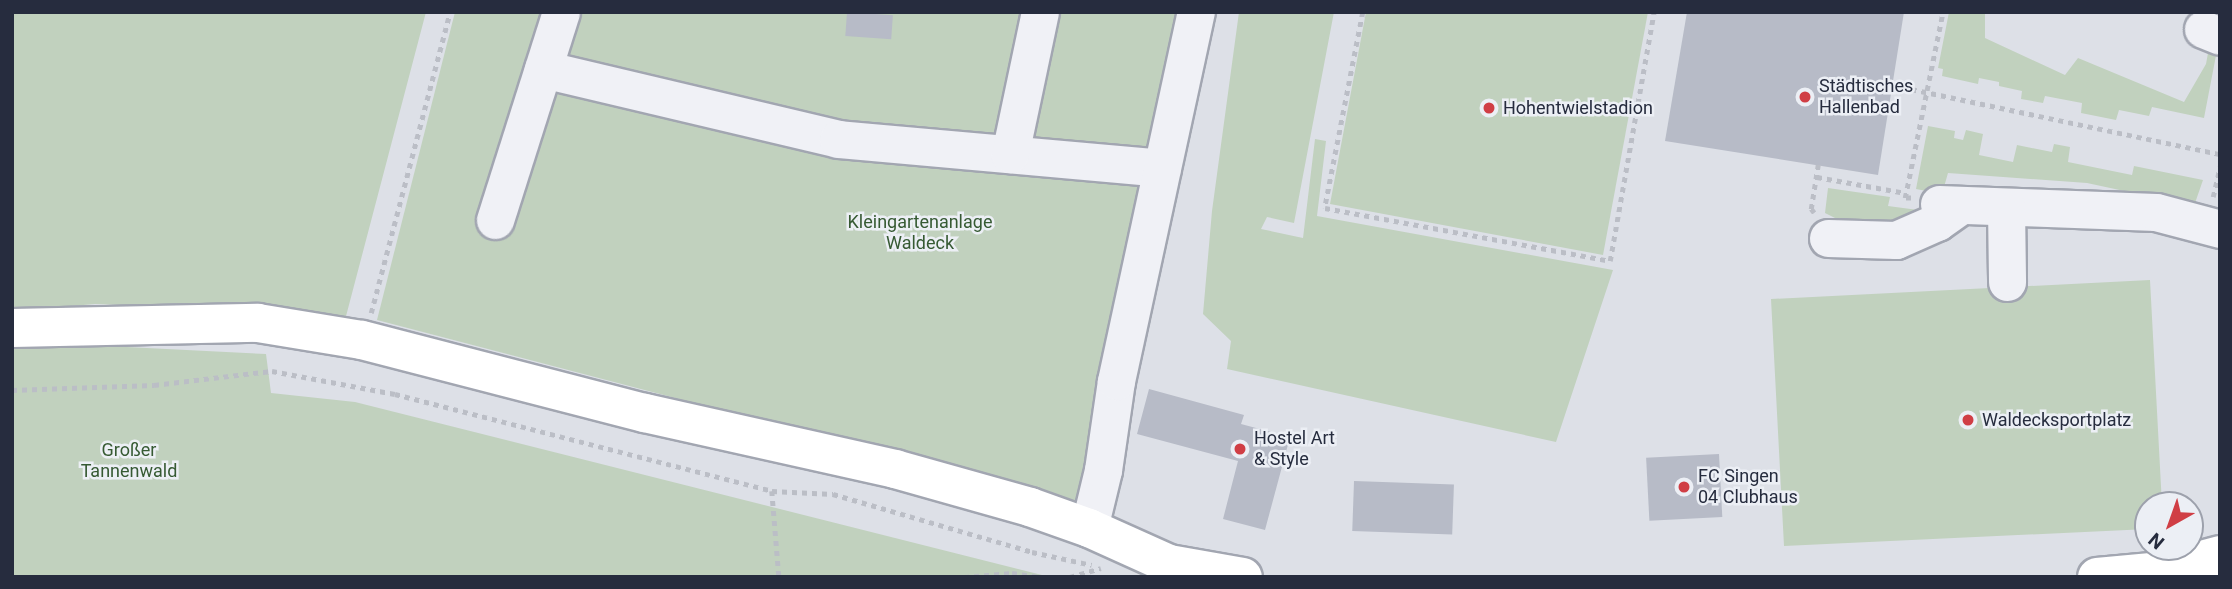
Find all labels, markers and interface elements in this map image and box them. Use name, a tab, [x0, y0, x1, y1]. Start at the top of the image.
place label: Städtisches Hallenbad	[1819, 76, 1913, 119]
marker: Städtisches Hallenbad	[1797, 89, 1813, 105]
place label: Hohentwielstadion	[1503, 97, 1653, 119]
marker: Hohentwielstadion	[1481, 100, 1497, 116]
park label: Kleingartenanlage Waldeck	[848, 212, 992, 255]
place label: Waldecksportplatz	[1982, 409, 2131, 431]
marker: Waldecksportplatz	[1960, 412, 1976, 428]
place label: Hostel Art & Style	[1254, 428, 1335, 471]
park label: Großer Tannenwald	[81, 440, 177, 482]
marker: Hostel Art & Style	[1232, 441, 1248, 457]
place label: FC Singen 04 Clubhaus	[1698, 466, 1798, 508]
marker: FC Singen 04 Clubhaus	[1676, 479, 1692, 495]
north arrow	[2134, 491, 2204, 561]
text: N	[2144, 528, 2169, 554]

